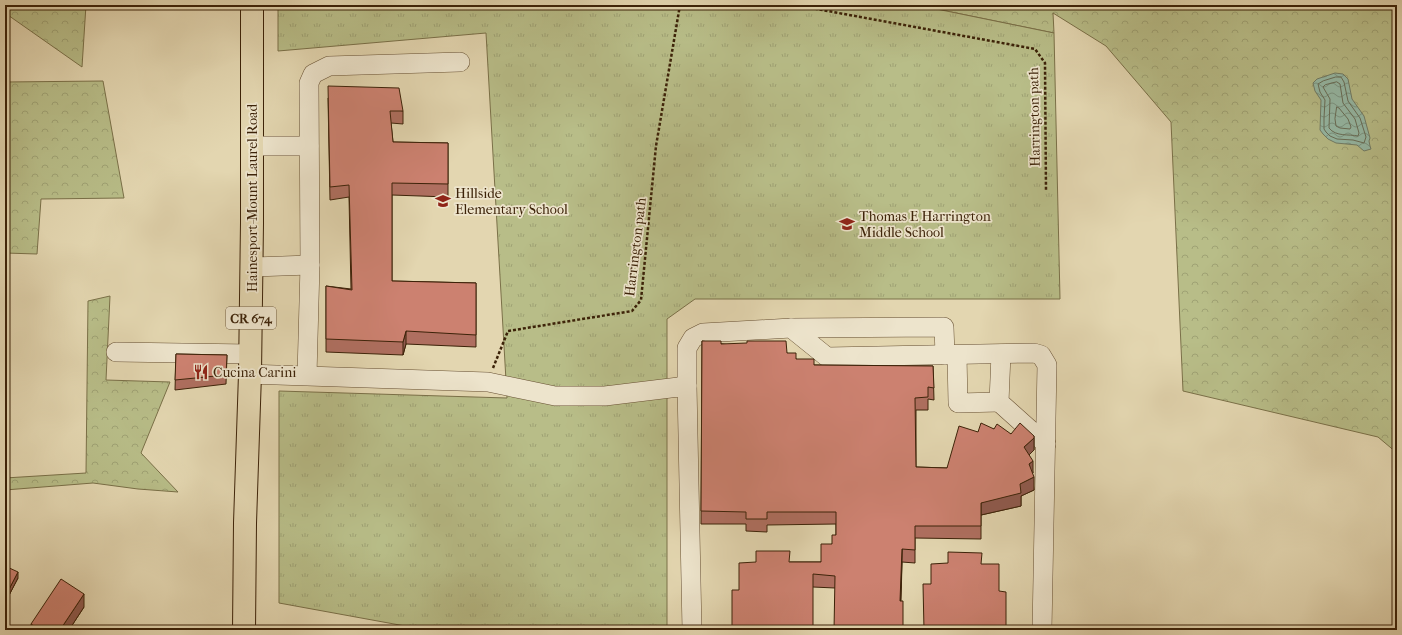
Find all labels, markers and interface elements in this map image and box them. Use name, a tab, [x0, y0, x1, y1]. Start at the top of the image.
street label: Harrington path	[1025, 67, 1044, 167]
street label: Hainesport-Mount Laurel Road	[244, 103, 261, 292]
place label: Hillside Elementary School	[455, 185, 568, 218]
school or university icon: Hillside Elementary School	[434, 192, 452, 210]
street label: Harrington path	[621, 197, 650, 297]
place label: Thomas E Harrington Middle School	[859, 208, 991, 241]
school or university icon: Thomas E Harrington Middle School	[838, 215, 856, 233]
road number: CR 674	[226, 307, 276, 329]
restaurant icon: Cucina Carini	[192, 363, 210, 381]
place label: Cucina Carini	[213, 364, 296, 381]

